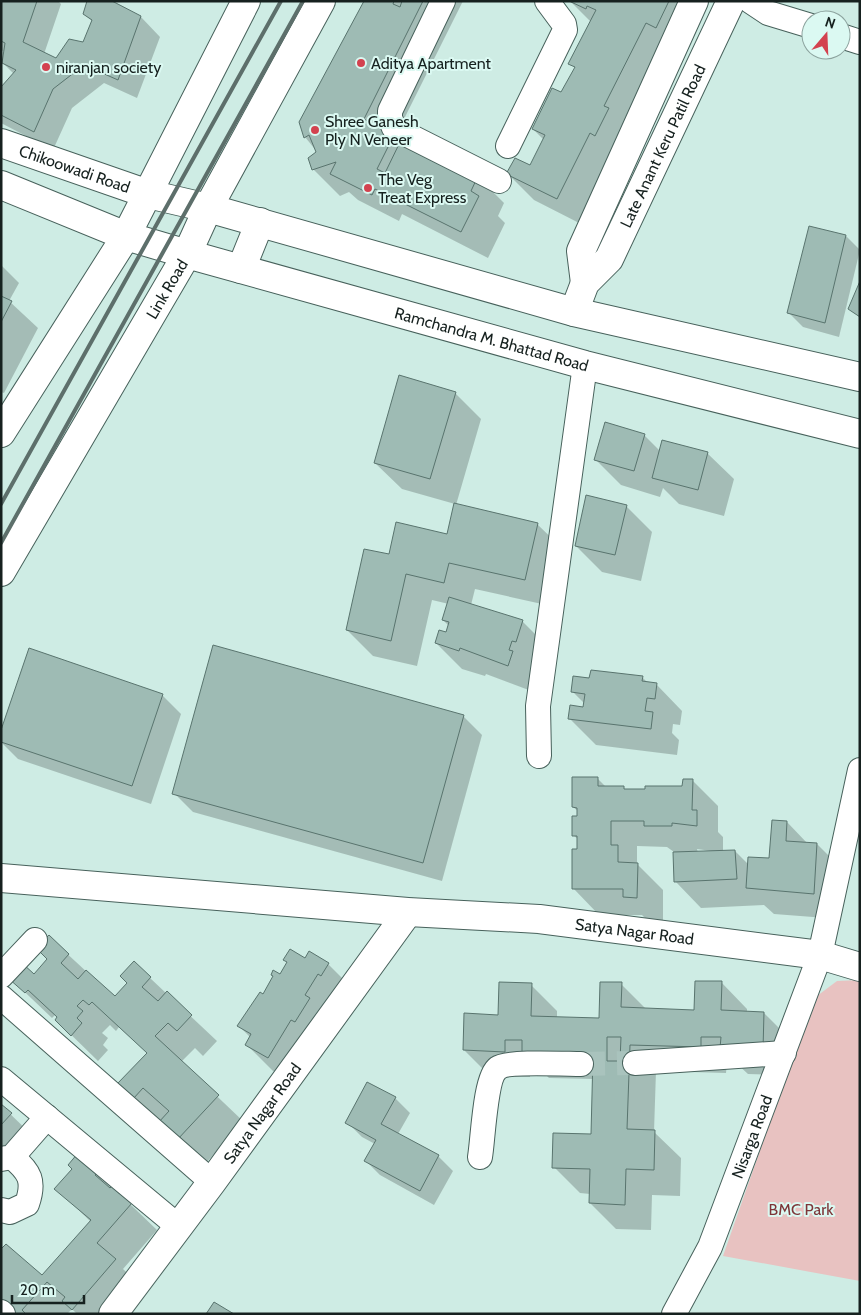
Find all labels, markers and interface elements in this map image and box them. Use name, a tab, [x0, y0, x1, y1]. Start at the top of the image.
north arrow	[801, 10, 851, 60]
text: N	[823, 13, 838, 33]
place label: Aditya Apartment	[371, 54, 492, 73]
marker: Aditya Apartment	[355, 57, 367, 69]
place label: niranjan society	[56, 58, 161, 77]
marker: niranjan society	[40, 61, 52, 73]
street label: Late Anant Keru Patil Road	[616, 62, 710, 231]
place label: Shree Ganesh Ply N Veneer	[325, 112, 419, 149]
marker: Shree Ganesh Ply N Veneer	[309, 124, 321, 136]
street label: Chikoowadi Road	[17, 141, 133, 197]
place label: The Veg Treat Express	[378, 170, 467, 207]
marker: The Veg Treat Express	[362, 182, 374, 194]
street label: Link Road	[142, 256, 192, 322]
street label: Ramchandra M. Bhattad Road	[393, 303, 591, 376]
street label: Satya Nagar Road	[574, 915, 695, 949]
street label: Satya Nagar Road	[220, 1060, 305, 1167]
street label: Nisarga Road	[728, 1092, 776, 1181]
park label: BMC Park	[769, 1200, 834, 1219]
scale bar	[12, 1272, 85, 1304]
text: 20 m	[20, 1281, 55, 1299]

